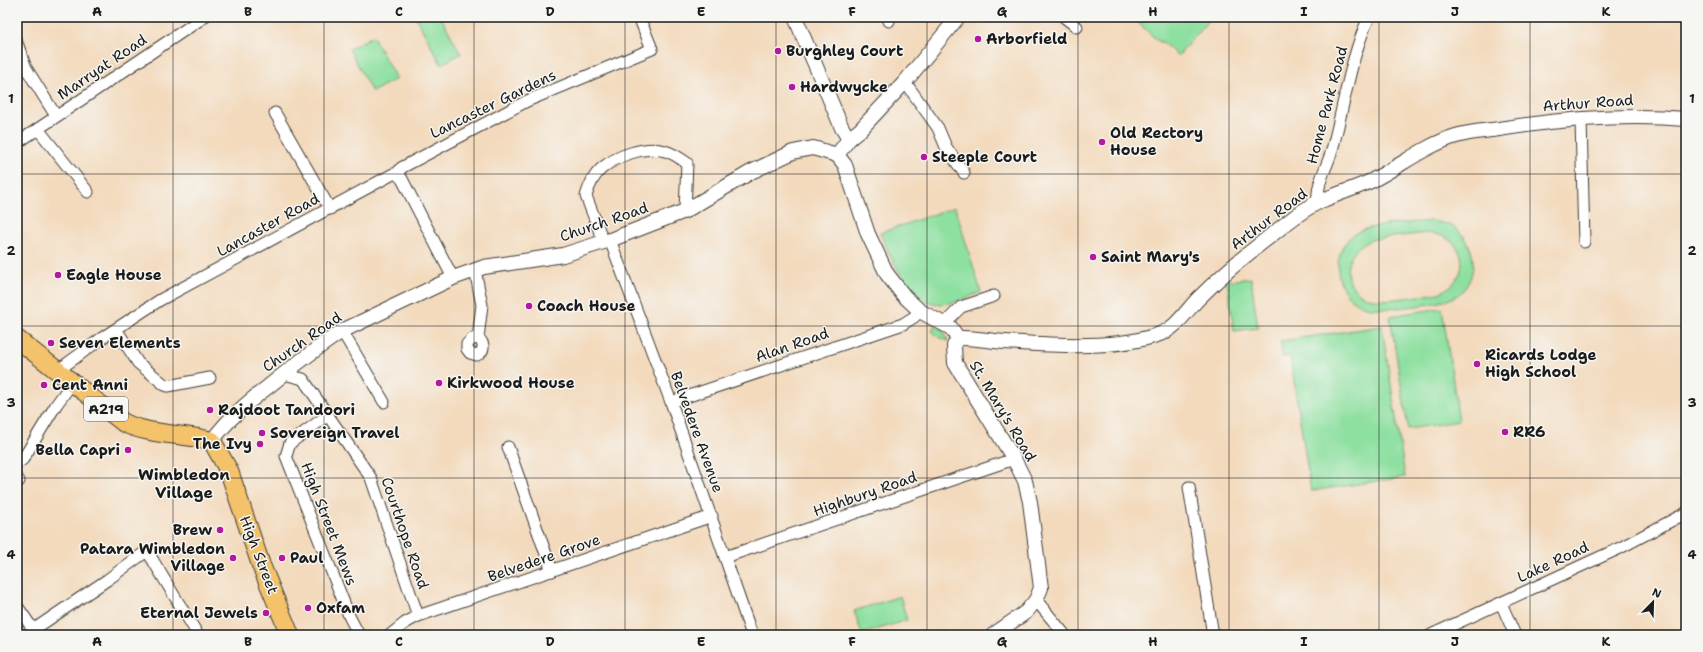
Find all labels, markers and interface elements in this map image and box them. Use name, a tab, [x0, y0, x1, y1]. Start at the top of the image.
text: A	[92, 3, 102, 20]
text: B	[244, 3, 252, 20]
text: C	[395, 3, 403, 20]
text: D	[545, 3, 555, 20]
text: E	[697, 3, 706, 20]
text: F	[848, 3, 856, 20]
text: G	[997, 3, 1008, 20]
text: H	[1148, 3, 1158, 20]
text: I	[1300, 3, 1308, 20]
text: J	[1451, 3, 1459, 20]
text: K	[1602, 3, 1611, 20]
street label: Marryat Road	[53, 29, 151, 104]
place label: Arborfield	[986, 29, 1067, 49]
marker: Arborfield	[973, 34, 983, 44]
place label: Burghley Court	[786, 41, 903, 61]
street label: Home Park Road	[1302, 43, 1352, 166]
marker: Burghley Court	[773, 46, 783, 56]
street label: Lancaster Gardens	[427, 65, 559, 143]
place label: Hardwycke	[800, 77, 888, 97]
marker: Hardwycke	[787, 82, 797, 92]
text: 1	[8, 90, 14, 107]
street label: Arthur Road	[1542, 90, 1635, 116]
text: 1	[1689, 90, 1695, 107]
place label: Old Rectory House	[1110, 123, 1203, 160]
marker: Old Rectory House	[1097, 137, 1107, 147]
place label: Steeple Court	[932, 147, 1037, 167]
marker: Steeple Court	[919, 152, 929, 162]
street label: Arthur Road	[1227, 183, 1312, 254]
street label: Lancaster Road	[213, 188, 323, 261]
street label: Church Road	[557, 197, 651, 246]
text: 2	[6, 242, 16, 259]
text: 2	[1687, 242, 1697, 259]
place label: Saint Mary's	[1101, 247, 1200, 267]
marker: Saint Mary's	[1088, 252, 1098, 262]
place label: Eagle House	[66, 265, 162, 285]
marker: Eagle House	[53, 270, 63, 280]
place label: Coach House	[537, 296, 636, 316]
marker: Coach House	[524, 301, 534, 311]
street label: Church Road	[258, 307, 346, 377]
street label: Alan Road	[753, 323, 832, 367]
place label: Seven Elements	[59, 333, 181, 353]
marker: Seven Elements	[46, 338, 56, 348]
place label: Ricards Lodge High School	[1485, 345, 1596, 382]
street label: St. Mary's Road	[965, 357, 1041, 466]
marker: Ricards Lodge High School	[1472, 359, 1482, 369]
street label: Belvedere Avenue	[666, 369, 728, 495]
place label: Kirkwood House	[447, 373, 575, 393]
place label: Cent Anni	[52, 375, 128, 395]
marker: Kirkwood House	[434, 378, 444, 388]
marker: Cent Anni	[39, 380, 49, 390]
text: 3	[6, 394, 16, 411]
text: 3	[1687, 394, 1697, 411]
road number: A219	[84, 397, 128, 421]
place label: Rajdoot Tandoori	[218, 400, 355, 420]
marker: Rajdoot Tandoori	[205, 405, 215, 415]
place label: RR6	[1513, 422, 1546, 442]
place label: Sovereign Travel	[270, 423, 400, 443]
marker: RR6	[1500, 427, 1510, 437]
marker: Sovereign Travel	[257, 428, 267, 438]
place label: The Ivy	[193, 434, 252, 454]
marker: The Ivy	[255, 439, 265, 449]
place label: Bella Capri	[36, 440, 120, 460]
marker: Bella Capri	[123, 445, 133, 455]
street label: High Street Mews	[296, 459, 362, 589]
district label: Wimbledon Village	[138, 464, 230, 503]
street label: Highbury Road	[810, 467, 920, 521]
street label: Courthope Road	[376, 474, 434, 592]
street label: High Street	[235, 513, 283, 597]
place label: Brew	[173, 520, 212, 540]
marker: Brew	[215, 525, 225, 535]
street label: Belvedere Grove	[485, 529, 603, 587]
street label: Lake Road	[1514, 537, 1592, 587]
place label: Patara Wimbledon Village	[80, 539, 225, 576]
text: 4	[6, 546, 16, 563]
text: 4	[1687, 546, 1697, 563]
place label: Paul	[290, 548, 323, 568]
marker: Patara Wimbledon Village	[228, 553, 238, 563]
marker: Paul	[277, 553, 287, 563]
north arrow	[1633, 582, 1673, 622]
text: N	[1650, 585, 1664, 602]
place label: Oxfam	[316, 598, 365, 618]
place label: Eternal Jewels	[140, 603, 258, 623]
marker: Oxfam	[303, 603, 313, 613]
marker: Eternal Jewels	[261, 608, 271, 618]
text: A	[92, 633, 102, 650]
text: B	[244, 633, 252, 650]
text: C	[395, 633, 403, 650]
text: D	[545, 633, 555, 650]
text: E	[697, 633, 706, 650]
text: F	[848, 633, 856, 650]
text: G	[997, 633, 1008, 650]
text: H	[1148, 633, 1158, 650]
text: I	[1300, 633, 1308, 650]
text: J	[1451, 633, 1459, 650]
text: K	[1602, 633, 1611, 650]

